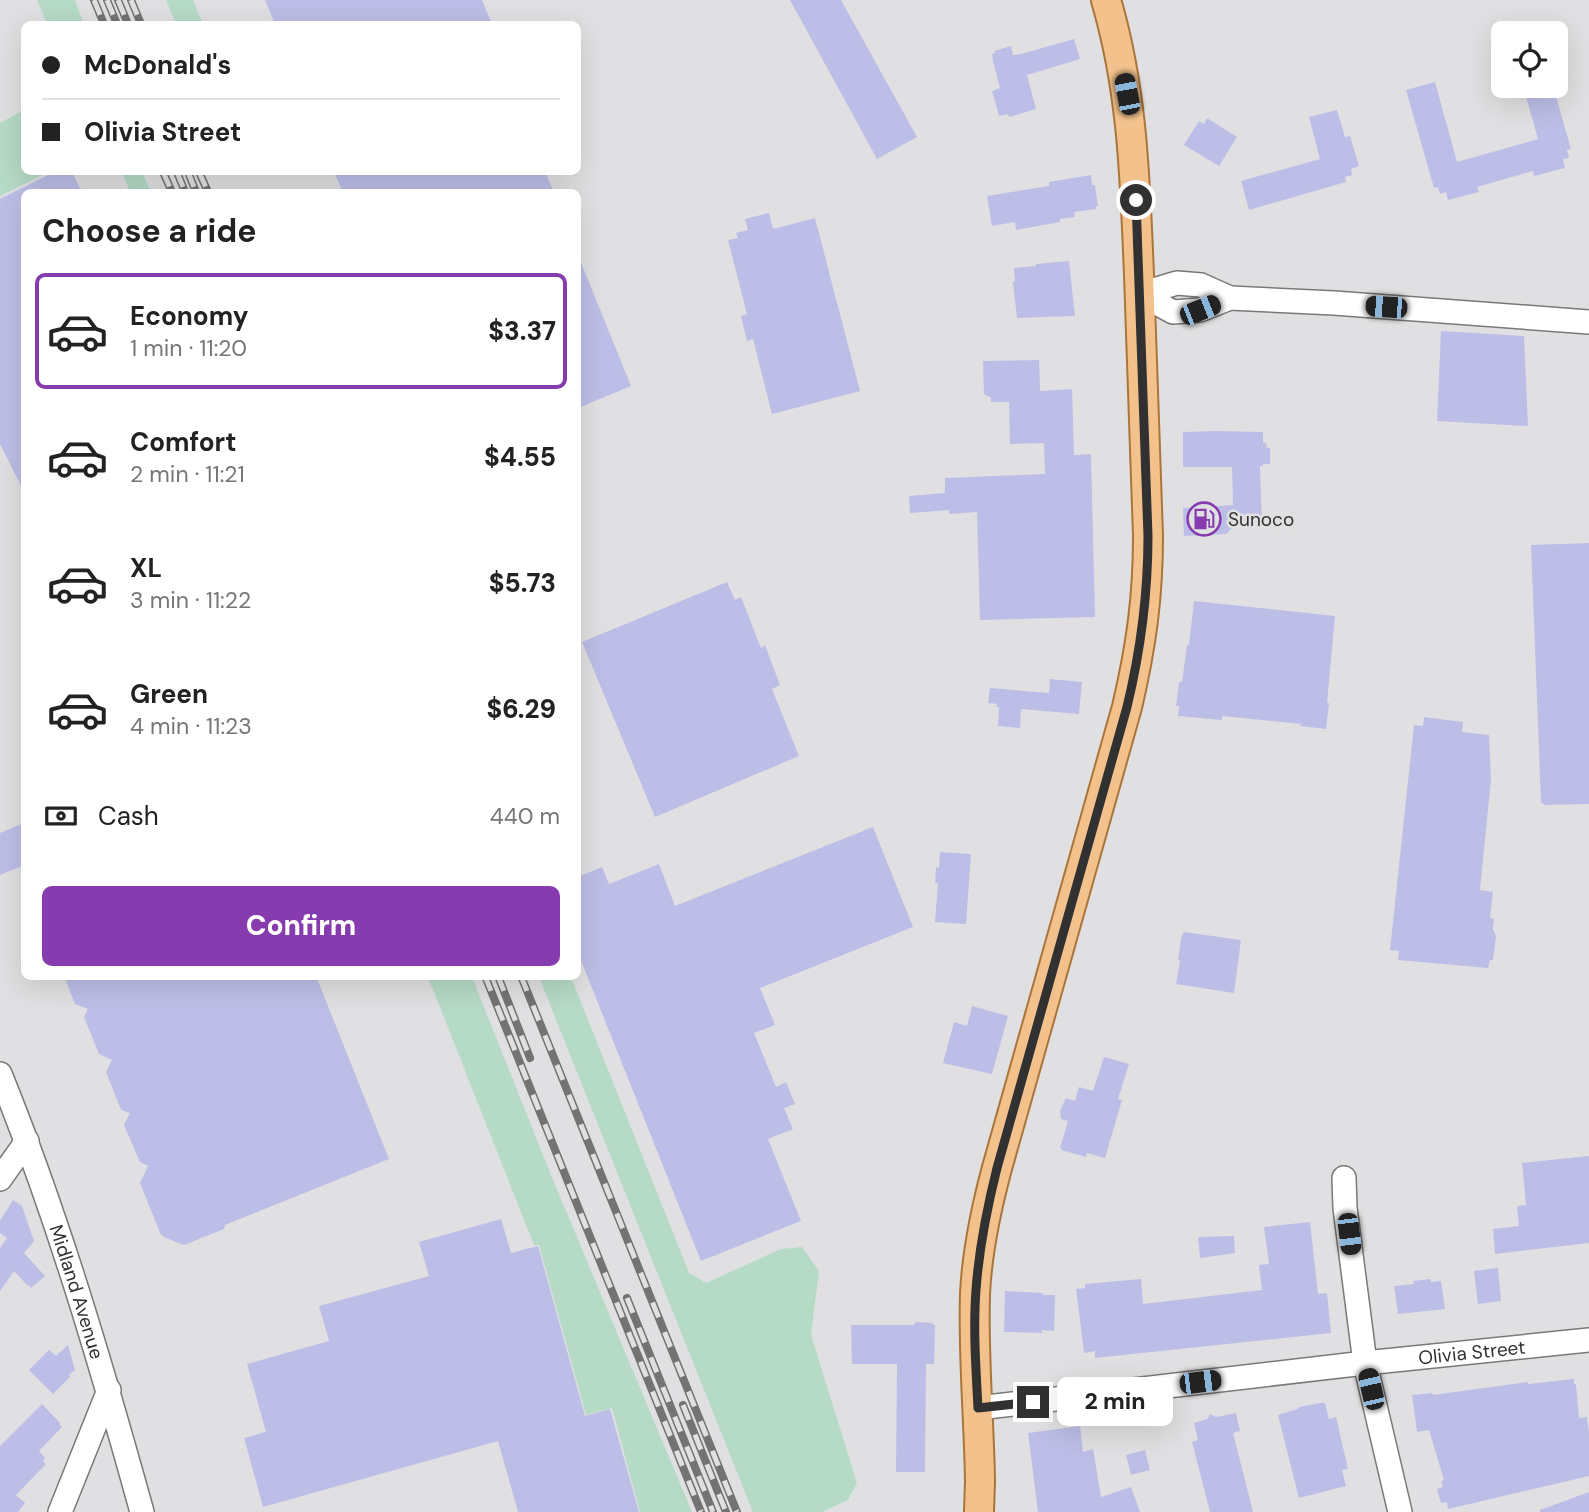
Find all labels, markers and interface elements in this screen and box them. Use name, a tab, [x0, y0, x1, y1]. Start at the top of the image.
map controls	[1491, 21, 1568, 98]
button: locate	[1491, 21, 1568, 98]
text: McDonald's	[84, 48, 231, 82]
car	[1113, 71, 1142, 117]
text: Olivia Street	[84, 115, 241, 149]
route start	[1120, 184, 1152, 216]
text: Choose a ride	[42, 210, 257, 252]
car	[1177, 292, 1224, 328]
car	[1365, 295, 1408, 319]
text: Economy	[130, 299, 248, 333]
icon: car	[46, 300, 109, 363]
text: $3.37	[488, 314, 556, 348]
text: 1 min · 11:20	[130, 333, 247, 363]
text: Comfort	[130, 425, 236, 459]
icon: car	[46, 426, 109, 489]
text: $4.55	[484, 440, 556, 474]
text: 2 min · 11:21	[130, 459, 245, 489]
fuel station icon: Sunoco	[1185, 500, 1223, 538]
place label: Sunoco	[1228, 507, 1294, 532]
text: XL	[130, 551, 162, 585]
icon: car	[46, 552, 109, 615]
text: $5.73	[489, 566, 556, 600]
text: 3 min · 11:22	[130, 585, 251, 615]
text: Green	[130, 677, 208, 711]
icon: car	[46, 678, 109, 741]
text: $6.29	[486, 692, 556, 726]
text: 4 min · 11:23	[130, 711, 252, 741]
icon: cash	[42, 797, 80, 835]
text: Cash	[98, 799, 159, 833]
text: 440 m	[490, 801, 560, 831]
button: Confirm	[42, 886, 560, 966]
car	[1337, 1212, 1362, 1256]
street label: Midland Avenue	[44, 1221, 109, 1362]
street label: Olivia Street	[1417, 1335, 1527, 1370]
car	[1357, 1366, 1386, 1412]
car	[1178, 1369, 1223, 1395]
callout: 2 min	[1058, 1378, 1173, 1426]
route end	[1017, 1386, 1049, 1418]
text: 2 min	[1084, 1386, 1146, 1416]

